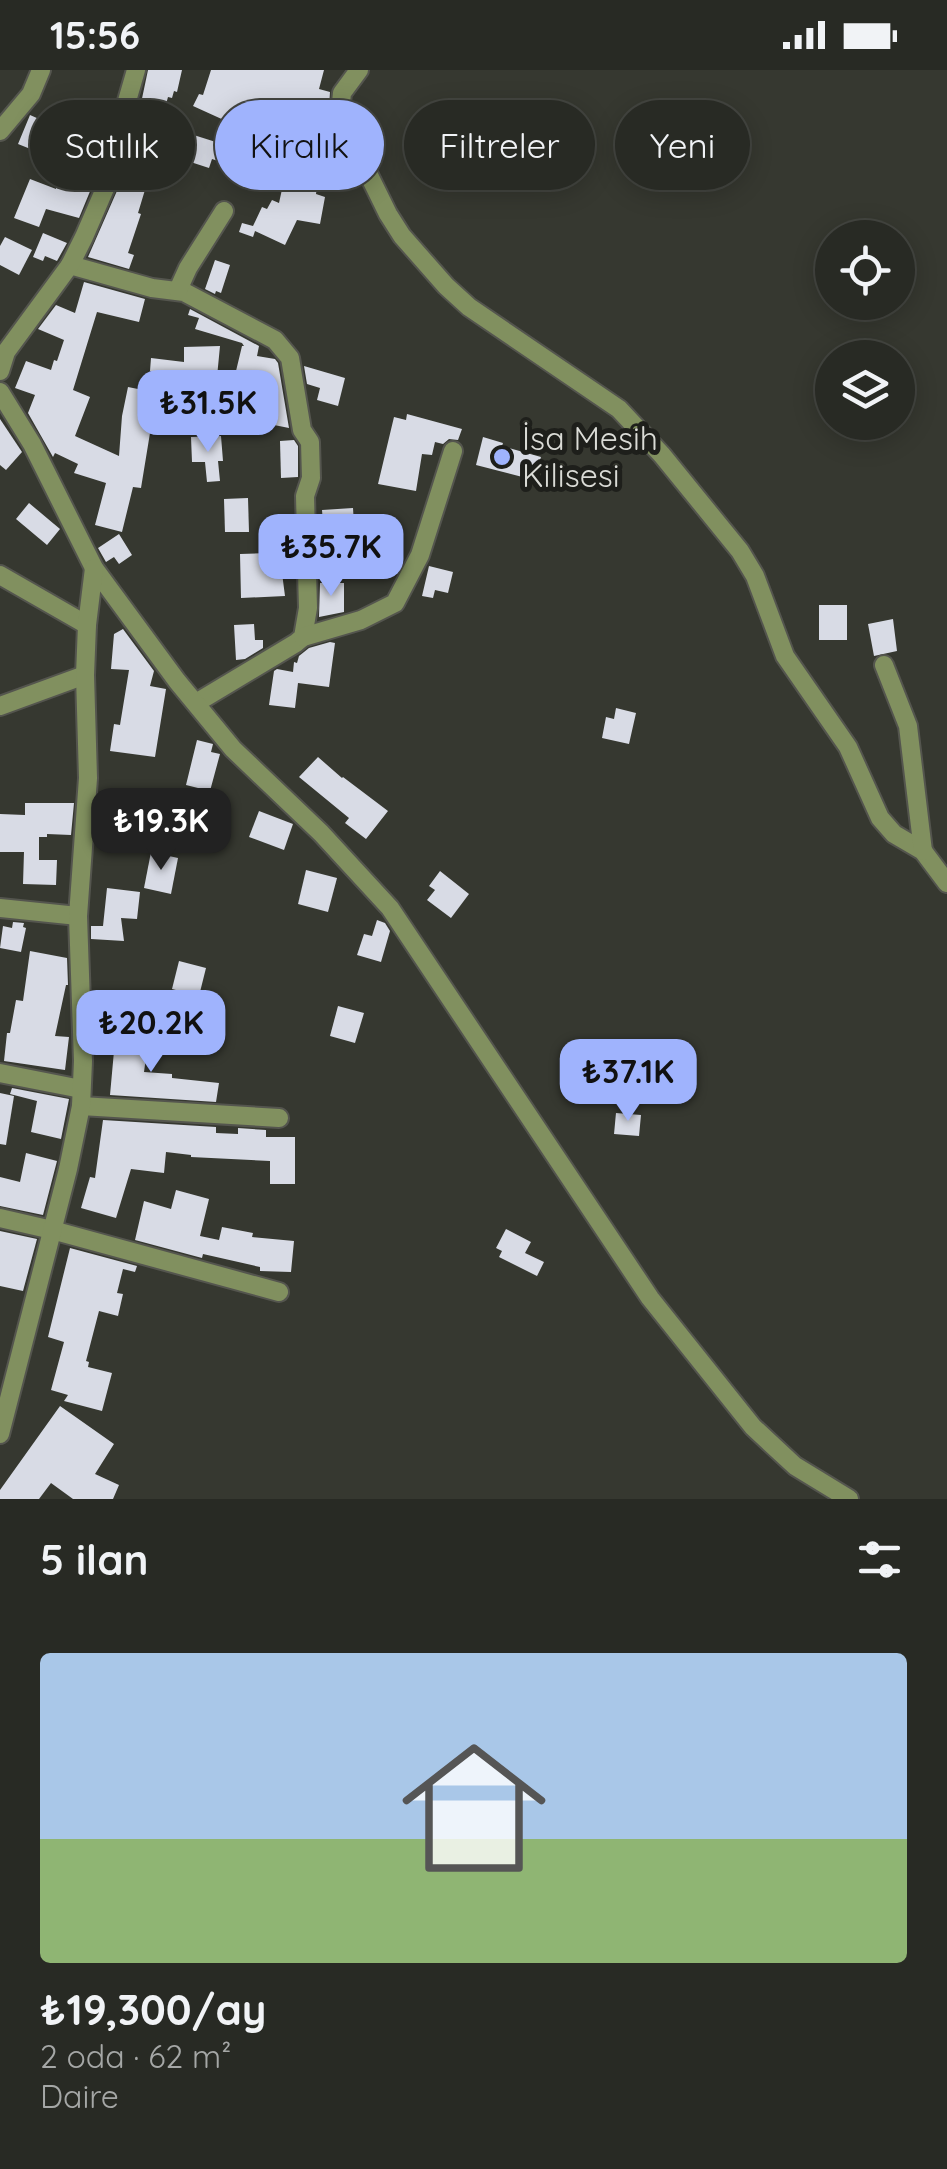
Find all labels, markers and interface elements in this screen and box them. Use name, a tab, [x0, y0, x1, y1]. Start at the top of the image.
text: 15:56	[50, 11, 140, 59]
chip: Satılık	[30, 100, 195, 190]
chip: Kiralık	[215, 100, 384, 190]
chip: Filtreler	[404, 100, 595, 190]
chip: Yeni	[615, 100, 750, 190]
map controls	[815, 220, 915, 440]
button: locate	[815, 220, 915, 320]
button: layers	[815, 340, 915, 440]
pin: ₺31.5K	[127, 370, 289, 455]
text: ₺31.5K	[159, 382, 257, 422]
place label: İsa Mesih Kilisesi	[522, 418, 658, 495]
marker: İsa Mesih Kilisesi	[491, 446, 513, 468]
pin: ₺35.7K	[250, 514, 412, 599]
text: ₺35.7K	[280, 526, 382, 566]
pin: ₺19.3K	[80, 788, 242, 873]
text: ₺19.3K	[113, 800, 209, 840]
pin: ₺20.2K	[70, 990, 232, 1075]
text: ₺20.2K	[98, 1002, 204, 1042]
pin: ₺37.1K	[547, 1039, 709, 1124]
text: ₺37.1K	[582, 1051, 674, 1091]
icon: filters	[852, 1532, 907, 1587]
text: 5 ilan	[40, 1533, 149, 1586]
icon: home	[384, 1718, 564, 1898]
text: ₺19,300/ay	[40, 1983, 267, 2036]
text: 2 oda · 62 m²	[40, 2036, 231, 2076]
text: Daire	[40, 2076, 119, 2116]

